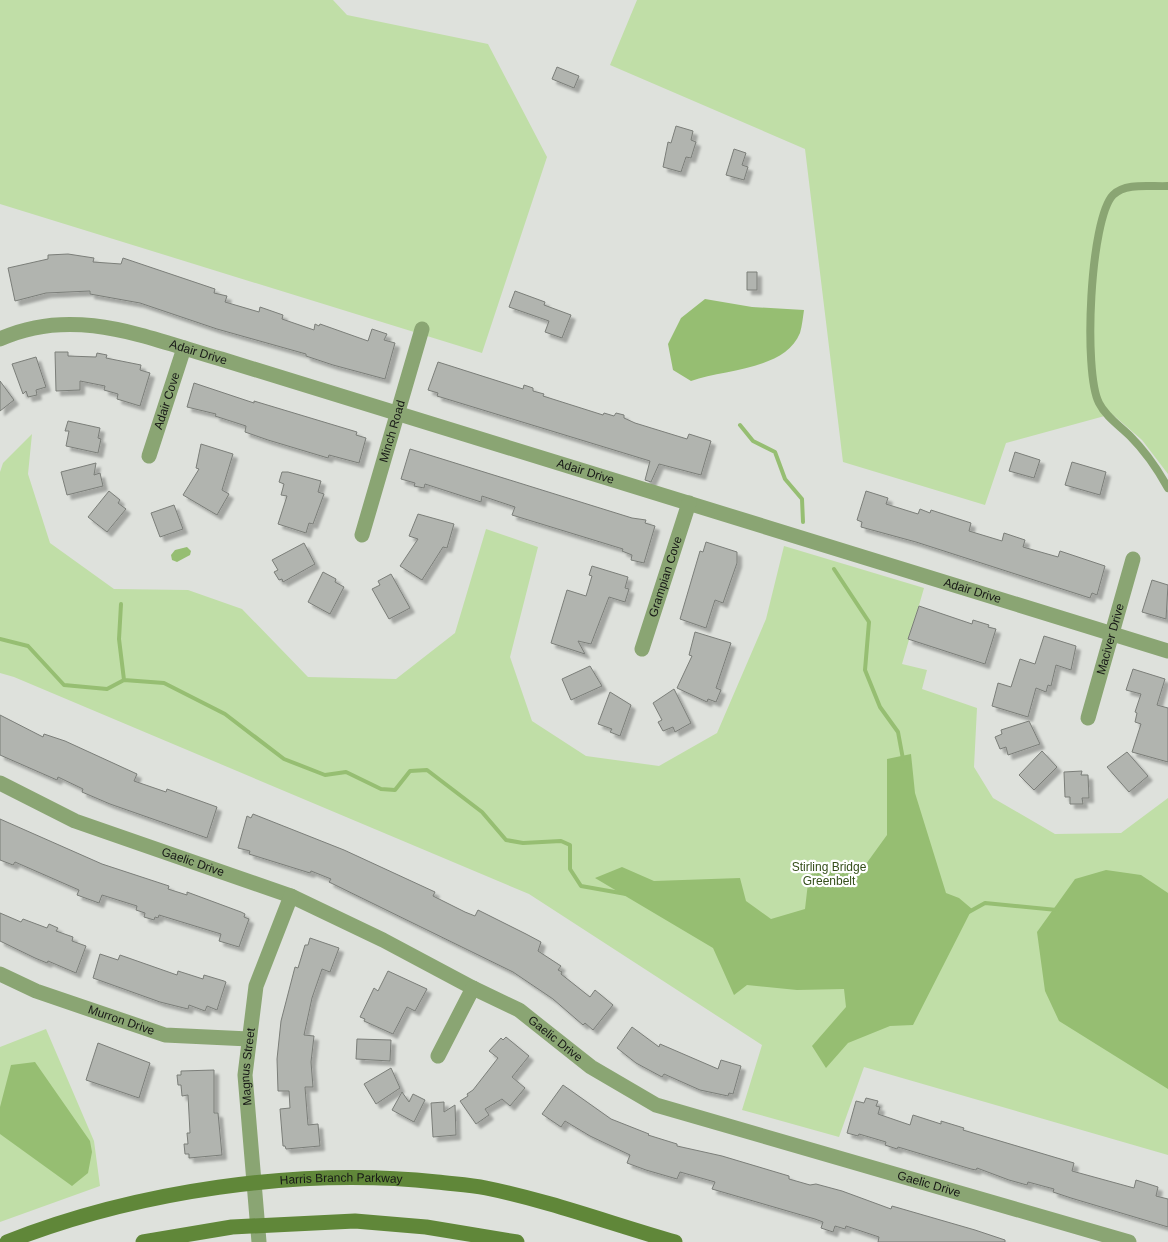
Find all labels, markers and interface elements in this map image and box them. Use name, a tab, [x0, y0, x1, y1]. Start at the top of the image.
street label: Adair Drive	[168, 337, 229, 368]
street label: Adair Cove	[151, 370, 183, 431]
street label: Minch Road	[377, 399, 408, 464]
street label: Adair Drive	[555, 456, 616, 487]
street label: Grampian Cove	[646, 534, 685, 619]
street label: Adair Drive	[942, 575, 1003, 606]
street label: Maciver Drive	[1094, 602, 1127, 676]
street label: Gaelic Drive	[160, 845, 227, 879]
park label: Stirling Bridge Greenbelt	[792, 860, 867, 888]
street label: Murron Drive	[86, 1002, 157, 1038]
street label: Gaelic Drive	[525, 1013, 586, 1065]
street label: Magnus Street	[238, 1026, 258, 1106]
street label: Gaelic Drive	[896, 1168, 963, 1200]
street label: Harris Branch Parkway	[279, 1171, 403, 1187]

